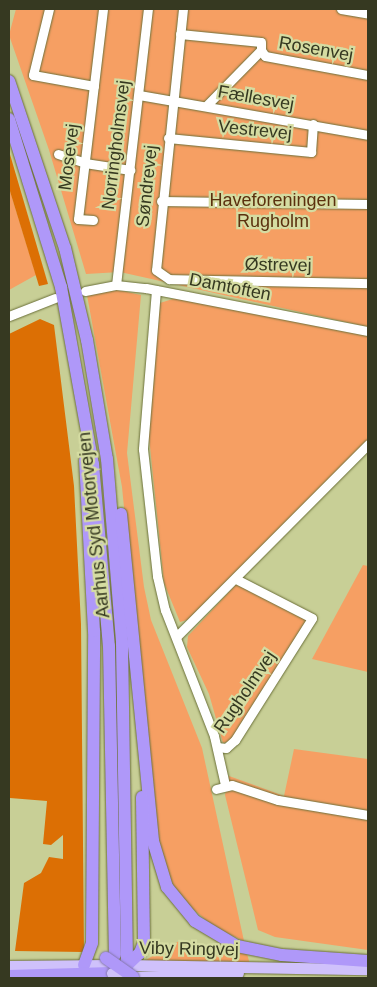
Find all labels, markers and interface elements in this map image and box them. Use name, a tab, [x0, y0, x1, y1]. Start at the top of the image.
street label: Rosenvej	[277, 32, 355, 66]
street label: Norringholmsvej	[97, 79, 135, 211]
street label: Fællesvej	[216, 81, 296, 115]
street label: Vestrevej	[217, 115, 293, 145]
street label: Mosevej	[54, 122, 84, 192]
street label: Søndrevej	[132, 144, 162, 228]
park label: Haveforeningen Rugholm	[209, 190, 337, 232]
street label: Østrevej	[244, 254, 312, 276]
street label: Damtoften	[187, 268, 273, 306]
street label: Aarhus Syd Motorvejen	[73, 431, 115, 619]
street label: Rugholmvej	[209, 647, 281, 737]
street label: Viby Ringvej	[139, 937, 239, 961]

